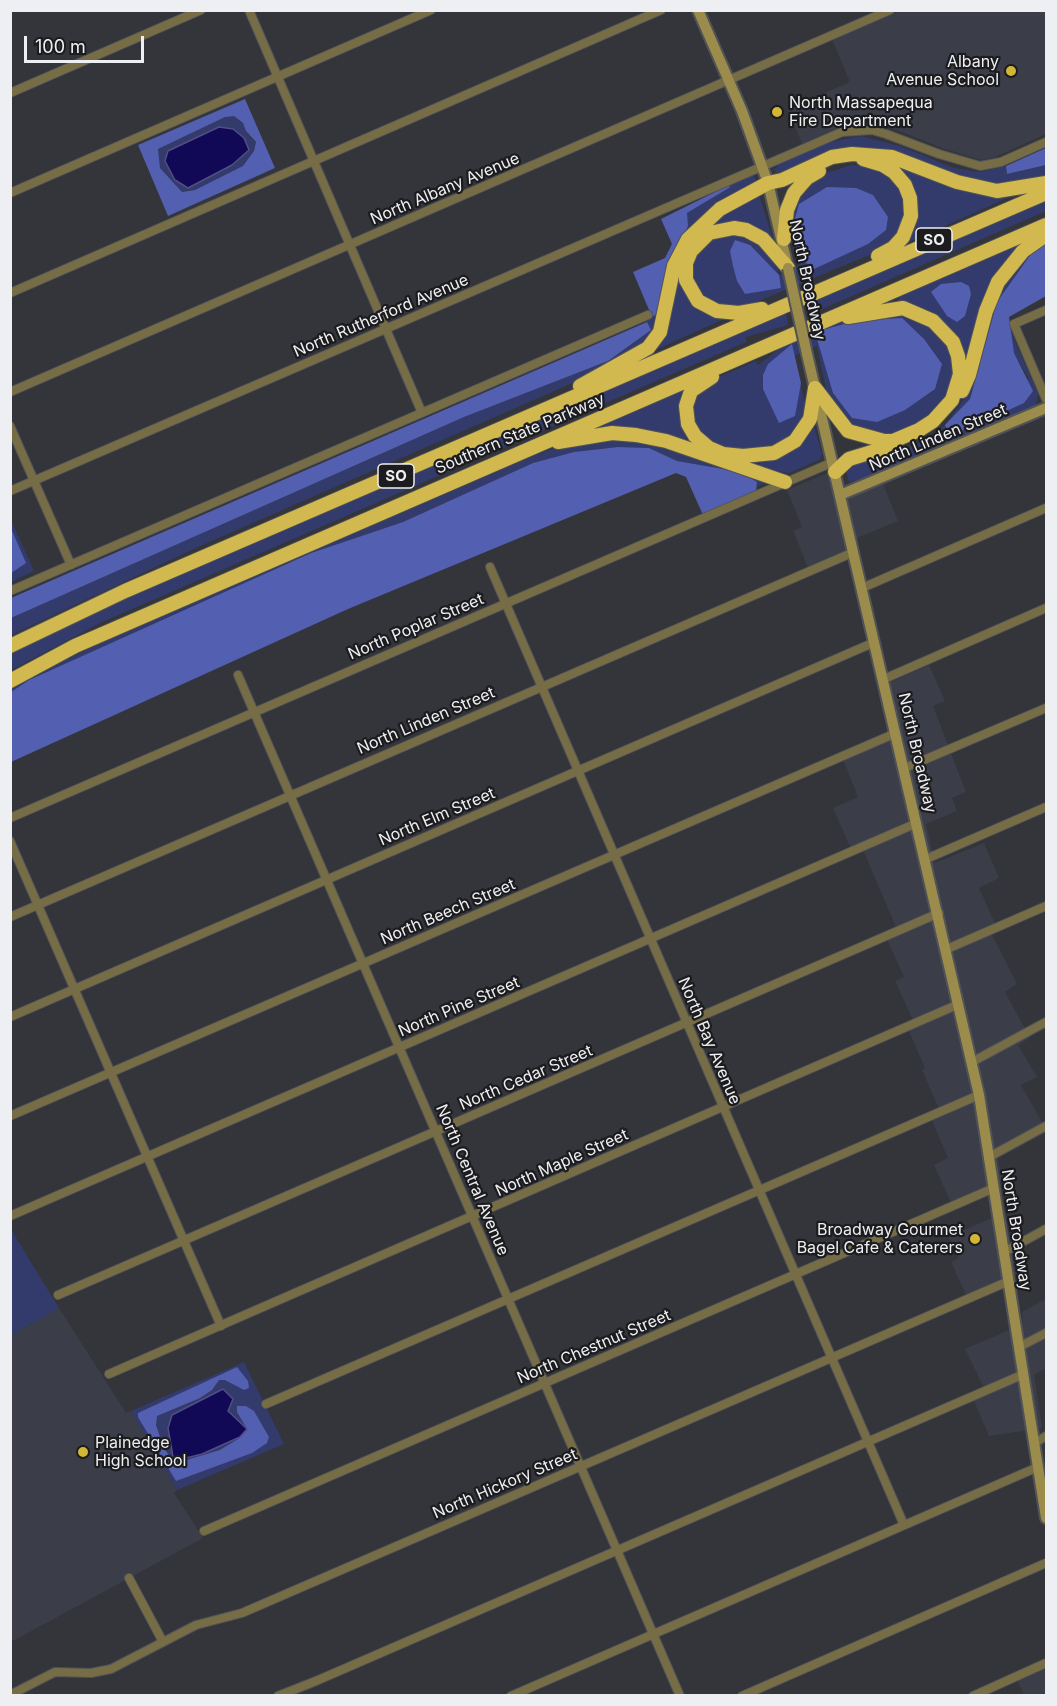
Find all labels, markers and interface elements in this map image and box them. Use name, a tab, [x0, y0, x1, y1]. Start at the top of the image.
scale bar	[27, 24, 147, 62]
text: 100 m	[35, 36, 86, 57]
place label: Albany Avenue School	[886, 52, 999, 90]
marker: Albany Avenue School	[1004, 64, 1018, 78]
place label: North Massapequa Fire Department	[789, 93, 933, 131]
marker: North Massapequa Fire Department	[770, 105, 784, 119]
street label: North Albany Avenue	[368, 149, 522, 229]
street label: North Broadway	[785, 218, 829, 342]
road number: SO	[916, 228, 952, 252]
street label: North Rutherford Avenue	[291, 270, 471, 362]
street label: Southern State Parkway	[432, 390, 608, 478]
street label: North Linden Street	[866, 400, 1010, 476]
road number: SO	[378, 464, 414, 488]
street label: North Poplar Street	[345, 590, 487, 664]
street label: North Linden Street	[354, 683, 498, 759]
street label: North Broadway	[894, 691, 940, 815]
street label: North Elm Street	[376, 784, 498, 850]
street label: North Beech Street	[378, 875, 518, 949]
street label: North Pine Street	[396, 973, 522, 1041]
street label: North Bay Avenue	[674, 975, 744, 1107]
street label: North Cedar Street	[457, 1041, 595, 1115]
street label: North Central Avenue	[431, 1102, 513, 1258]
street label: North Maple Street	[493, 1125, 631, 1201]
street label: North Broadway	[997, 1168, 1035, 1292]
place label: Broadway Gourmet Bagel Cafe & Caterers	[797, 1220, 963, 1258]
marker: Broadway Gourmet Bagel Cafe & Caterers	[968, 1232, 982, 1246]
street label: North Chestnut Street	[514, 1306, 674, 1388]
place label: Plainedge High School	[95, 1433, 186, 1471]
marker: Plainedge High School	[76, 1445, 90, 1459]
street label: North Hickory Street	[430, 1445, 580, 1523]

